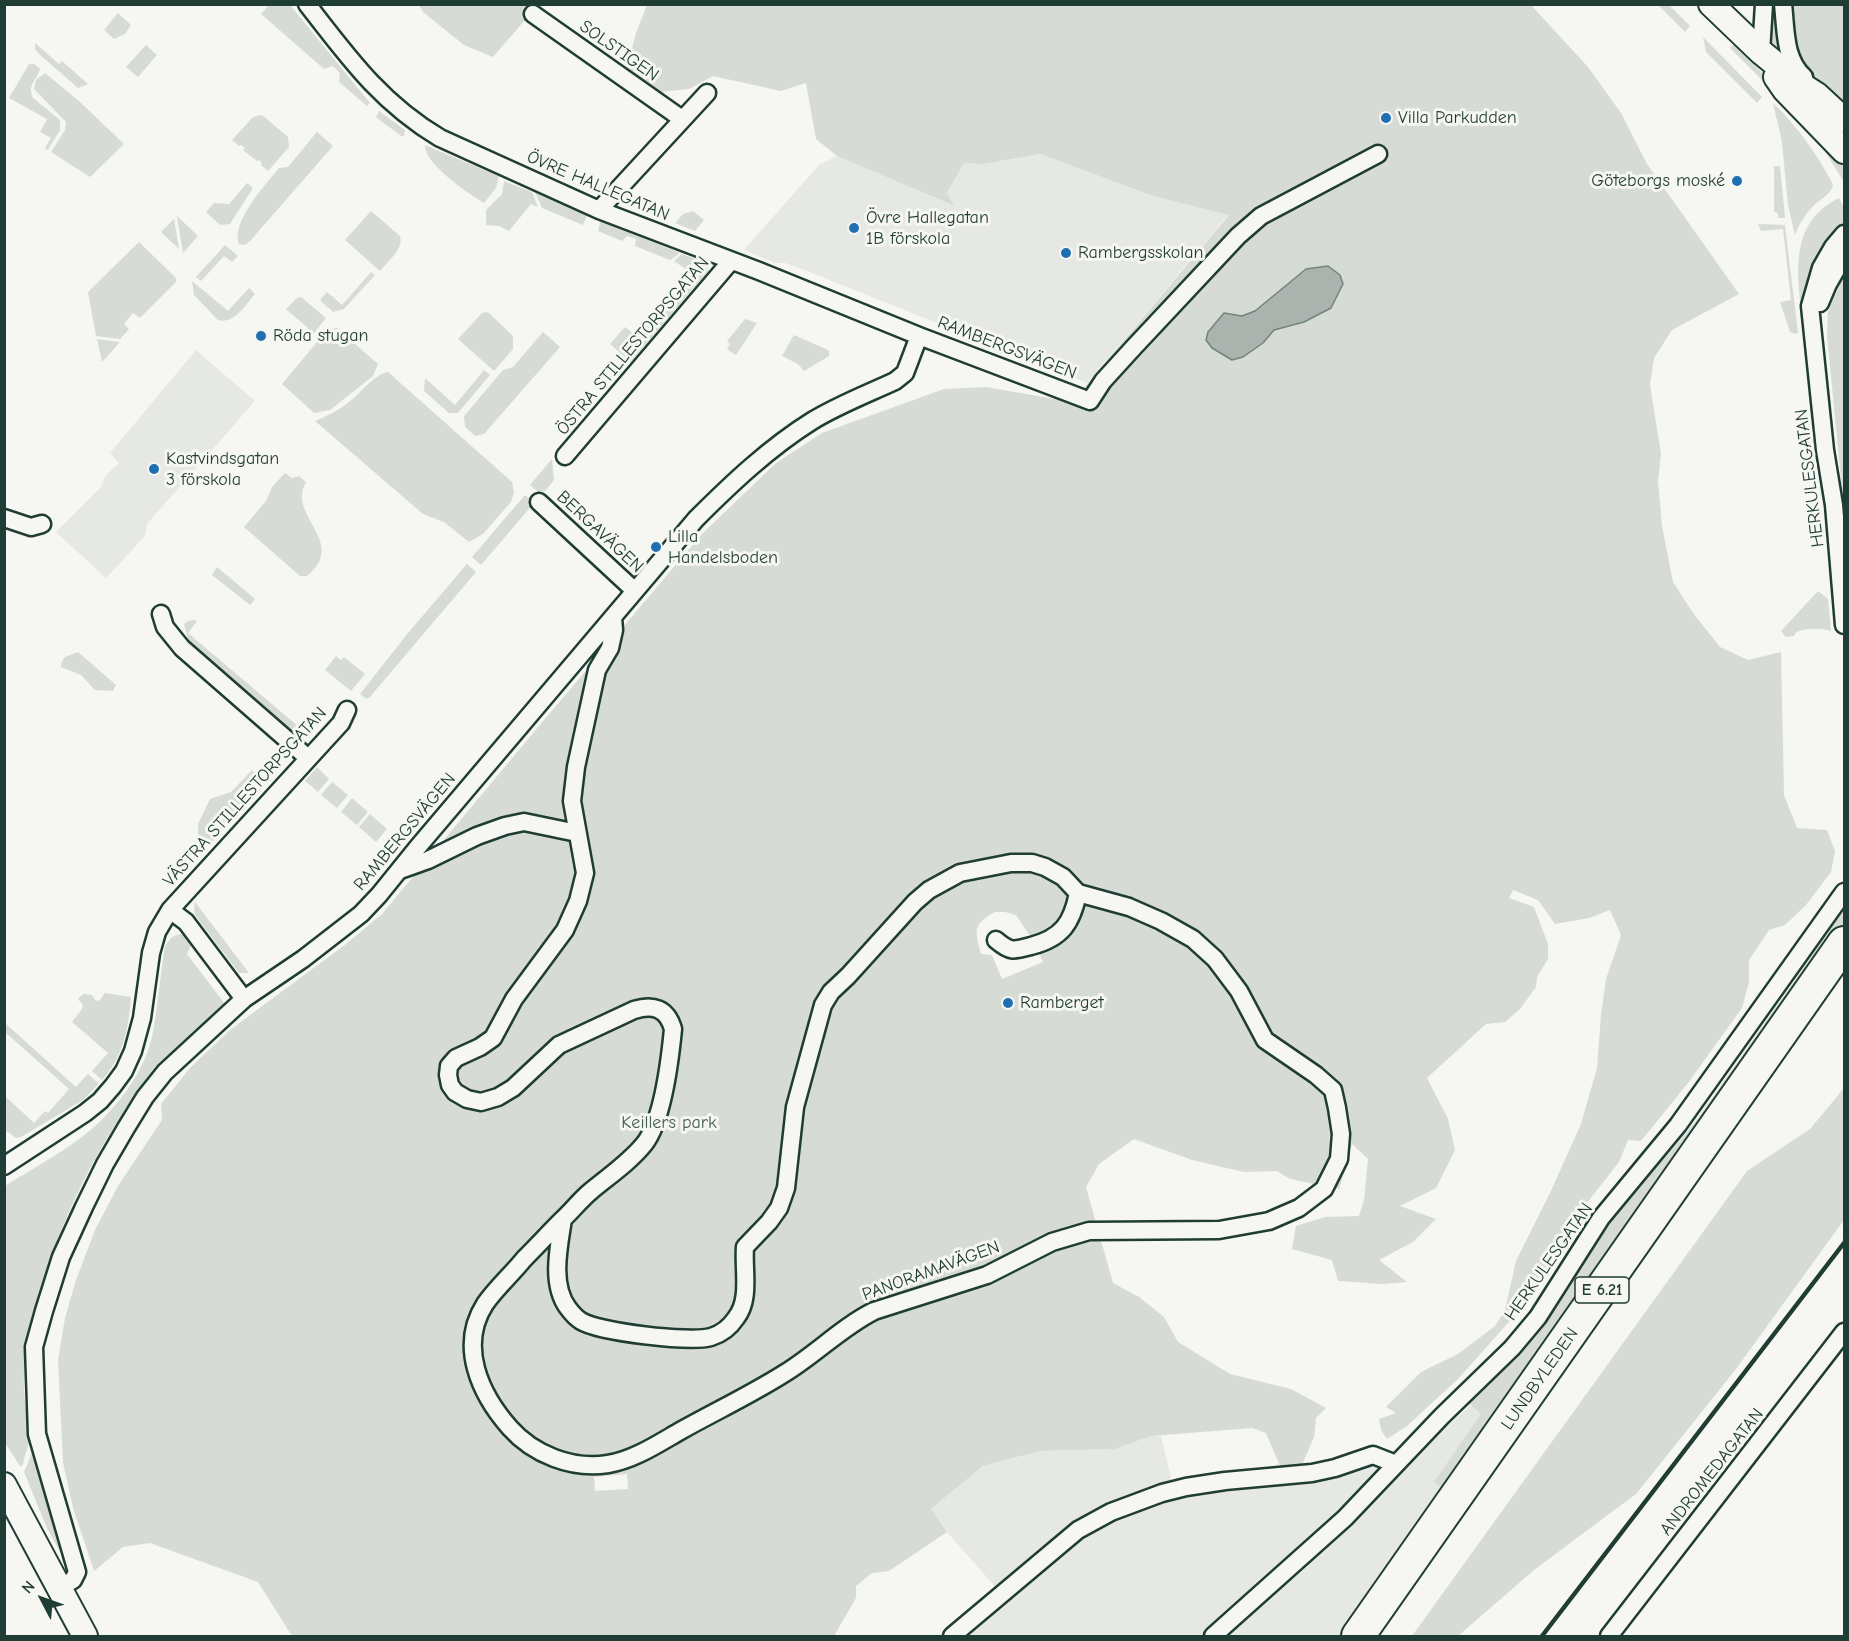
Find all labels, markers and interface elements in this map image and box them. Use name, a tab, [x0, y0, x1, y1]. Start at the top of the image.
street label: SOLSTIGEN	[575, 16, 663, 86]
place label: Villa Parkudden	[1398, 107, 1517, 129]
marker: Villa Parkudden	[1379, 111, 1393, 125]
street label: ÖVRE HALLEGATAN	[523, 146, 673, 226]
place label: Göteborgs moské	[1591, 170, 1725, 192]
marker: Göteborgs moské	[1730, 174, 1744, 188]
place label: Övre Hallegatan 1B förskola	[866, 207, 989, 250]
marker: Övre Hallegatan 1B förskola	[847, 221, 861, 235]
place label: Rambergsskolan	[1078, 242, 1203, 264]
marker: Rambergsskolan	[1059, 246, 1073, 260]
street label: ÖSTRA STILLESTORPSGATAN	[552, 252, 714, 440]
street label: RAMBERGSVÄGEN	[934, 312, 1080, 384]
place label: Röda stugan	[273, 325, 368, 347]
marker: Röda stugan	[254, 329, 268, 343]
street label: HERKULESGATAN	[1791, 408, 1829, 548]
place label: Kastvindsgatan 3 förskola	[166, 448, 279, 490]
marker: Kastvindsgatan 3 förskola	[147, 462, 161, 476]
street label: BERGAVÄGEN	[552, 486, 648, 578]
place label: Lilla Handelsboden	[668, 526, 778, 568]
marker: Lilla Handelsboden	[649, 540, 663, 554]
street label: VÄSTRA STILLESTORPSGATAN	[159, 703, 331, 891]
street label: RAMBERGSVÄGEN	[349, 769, 461, 895]
place label: Ramberget	[1020, 992, 1104, 1014]
marker: Ramberget	[1001, 996, 1015, 1010]
park label: Keillers park	[621, 1112, 717, 1134]
street label: HERKULESGATAN	[1500, 1199, 1598, 1325]
street label: PANORAMAVÄGEN	[859, 1236, 1003, 1306]
road number: E 6.21	[1575, 1277, 1629, 1303]
street label: LUNDBYLEDEN	[1497, 1324, 1583, 1434]
street label: ANDROMEDAGATAN	[1656, 1404, 1768, 1540]
north arrow	[12, 1569, 72, 1629]
text: N	[18, 1577, 39, 1597]

